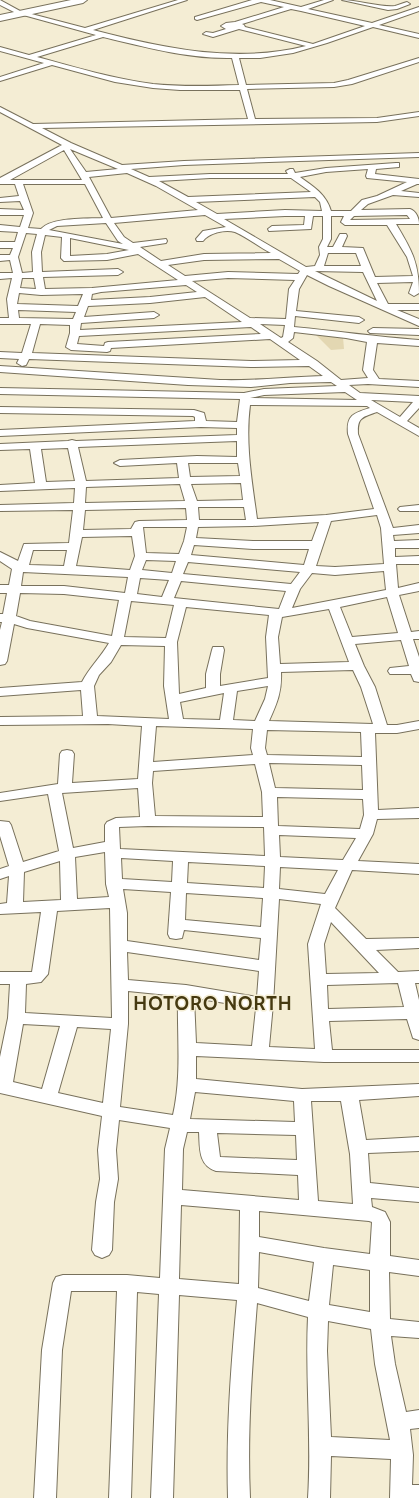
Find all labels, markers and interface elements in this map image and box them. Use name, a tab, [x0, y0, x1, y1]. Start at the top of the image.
district label: HOTORO NORTH	[133, 992, 293, 1015]

